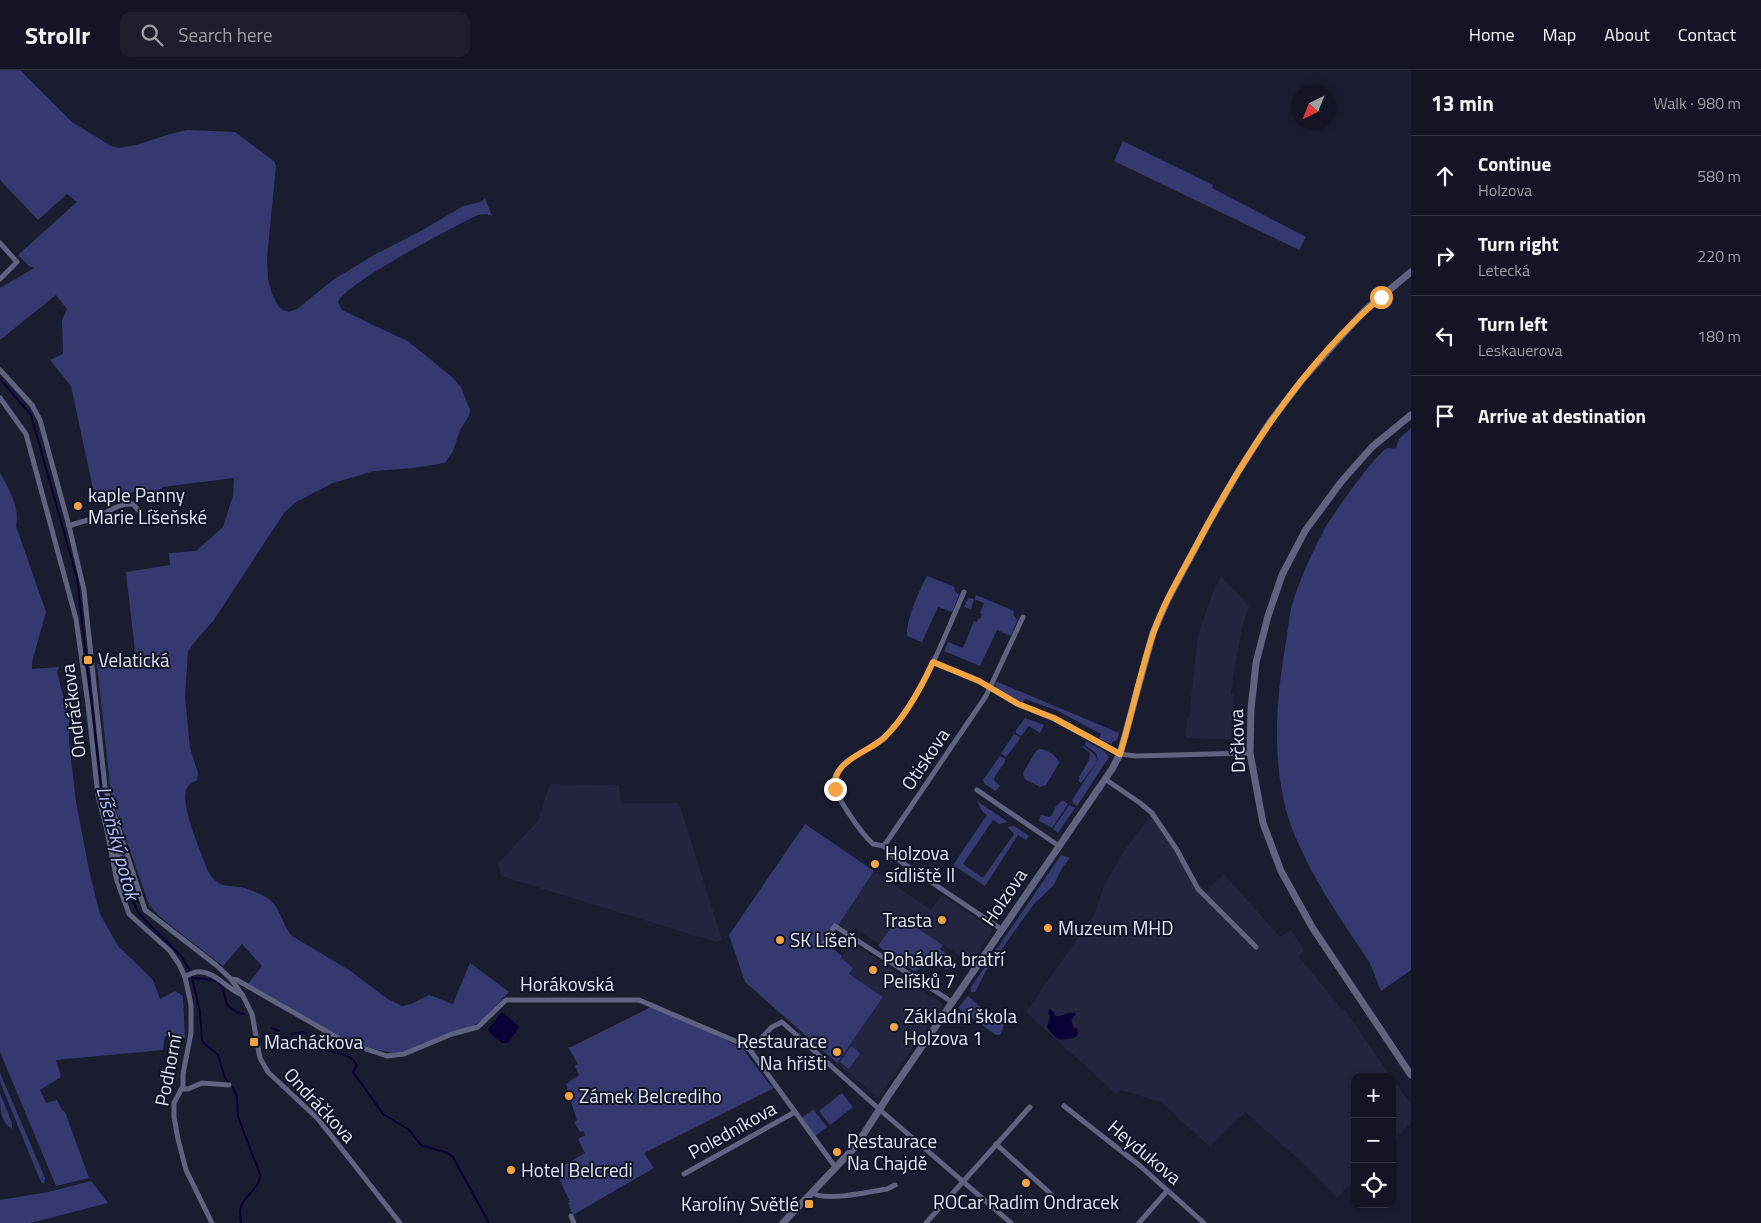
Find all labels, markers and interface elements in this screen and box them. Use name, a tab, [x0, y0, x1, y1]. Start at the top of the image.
search box	[120, 12, 470, 57]
text: Strollr	[25, 17, 90, 53]
text: Search here	[178, 20, 273, 49]
icon: search	[138, 21, 166, 49]
text: Home	[1469, 21, 1515, 48]
text: Map	[1543, 21, 1576, 48]
text: About	[1604, 21, 1650, 48]
text: Contact	[1678, 21, 1736, 48]
north arrow	[1291, 85, 1336, 130]
text: 13 min	[1431, 87, 1494, 119]
text: Walk · 980 m	[1653, 91, 1741, 115]
text: Continue	[1478, 149, 1551, 178]
icon: ahead	[1431, 162, 1459, 190]
text: 580 m	[1697, 164, 1741, 188]
text: Holzova	[1478, 178, 1532, 202]
text: Turn right	[1478, 229, 1559, 258]
icon: right	[1431, 242, 1459, 270]
text: 220 m	[1697, 244, 1741, 268]
text: Letecká	[1478, 258, 1530, 282]
route start	[1370, 286, 1393, 309]
text: Turn left	[1478, 309, 1548, 338]
icon: left	[1431, 322, 1459, 350]
text: 180 m	[1697, 324, 1741, 348]
text: Leskauerova	[1478, 338, 1563, 362]
text: Arrive at destination	[1478, 401, 1646, 430]
icon: arrive	[1431, 402, 1459, 430]
place label: kaple Panny Marie Líšeňské	[88, 480, 207, 531]
marker: kaple Panny Marie Líšeňské	[72, 500, 84, 512]
place label: Velatická	[98, 645, 170, 674]
marker: Velatická	[82, 654, 94, 666]
street label: Ondráčkova	[52, 662, 93, 760]
street label: Drčkova	[1221, 708, 1252, 774]
street label: Otiskova	[893, 721, 956, 796]
route end	[824, 778, 847, 801]
water label: Líšeňský potok	[88, 783, 149, 905]
place label: Holzova sídliště II	[885, 838, 955, 889]
marker: Holzova sídliště II	[869, 858, 881, 870]
street label: Holzova	[974, 862, 1034, 931]
place label: Trasta	[883, 905, 932, 934]
place label: Muzeum MHD	[1058, 913, 1173, 942]
marker: Trasta	[936, 914, 948, 926]
marker: Muzeum MHD	[1042, 922, 1054, 934]
place label: SK Líšeň	[790, 925, 857, 954]
marker: SK Líšeň	[774, 934, 786, 946]
place label: Pohádka, bratří Pelíšků 7	[883, 944, 1006, 995]
marker: Pohádka, bratří Pelíšků 7	[867, 964, 879, 976]
street label: Horákovská	[520, 969, 614, 998]
place label: Základní škola Holzova 1	[904, 1001, 1017, 1052]
marker: Základní škola Holzova 1	[888, 1021, 900, 1033]
place label: Restaurace Na hřišti	[737, 1026, 827, 1077]
place label: Macháčkova	[264, 1027, 363, 1056]
street label: Podhorní	[146, 1030, 189, 1108]
marker: Macháčkova	[248, 1036, 260, 1048]
marker: Restaurace Na hřišti	[831, 1046, 843, 1058]
street label: Ondráčkova	[278, 1060, 363, 1149]
map controls	[1351, 1073, 1396, 1208]
button: +	[1351, 1073, 1396, 1118]
place label: Zámek Belcrediho	[579, 1081, 722, 1110]
marker: Zámek Belcrediho	[563, 1090, 575, 1102]
street label: Poledníkova	[682, 1093, 782, 1166]
street label: Heydukova	[1102, 1112, 1189, 1191]
button: −	[1351, 1118, 1396, 1163]
place label: Restaurace Na Chajdě	[847, 1126, 937, 1177]
marker: Restaurace Na Chajdě	[831, 1146, 843, 1158]
place label: Hotel Belcredi	[521, 1155, 633, 1184]
button: locate	[1351, 1163, 1396, 1208]
marker: Hotel Belcredi	[505, 1164, 517, 1176]
marker: ROCar Radim Ondracek	[1020, 1177, 1032, 1189]
place label: ROCar Radim Ondracek	[933, 1187, 1119, 1216]
place label: Karolíny Světlé	[681, 1189, 799, 1218]
marker: Karolíny Světlé	[803, 1198, 815, 1210]

